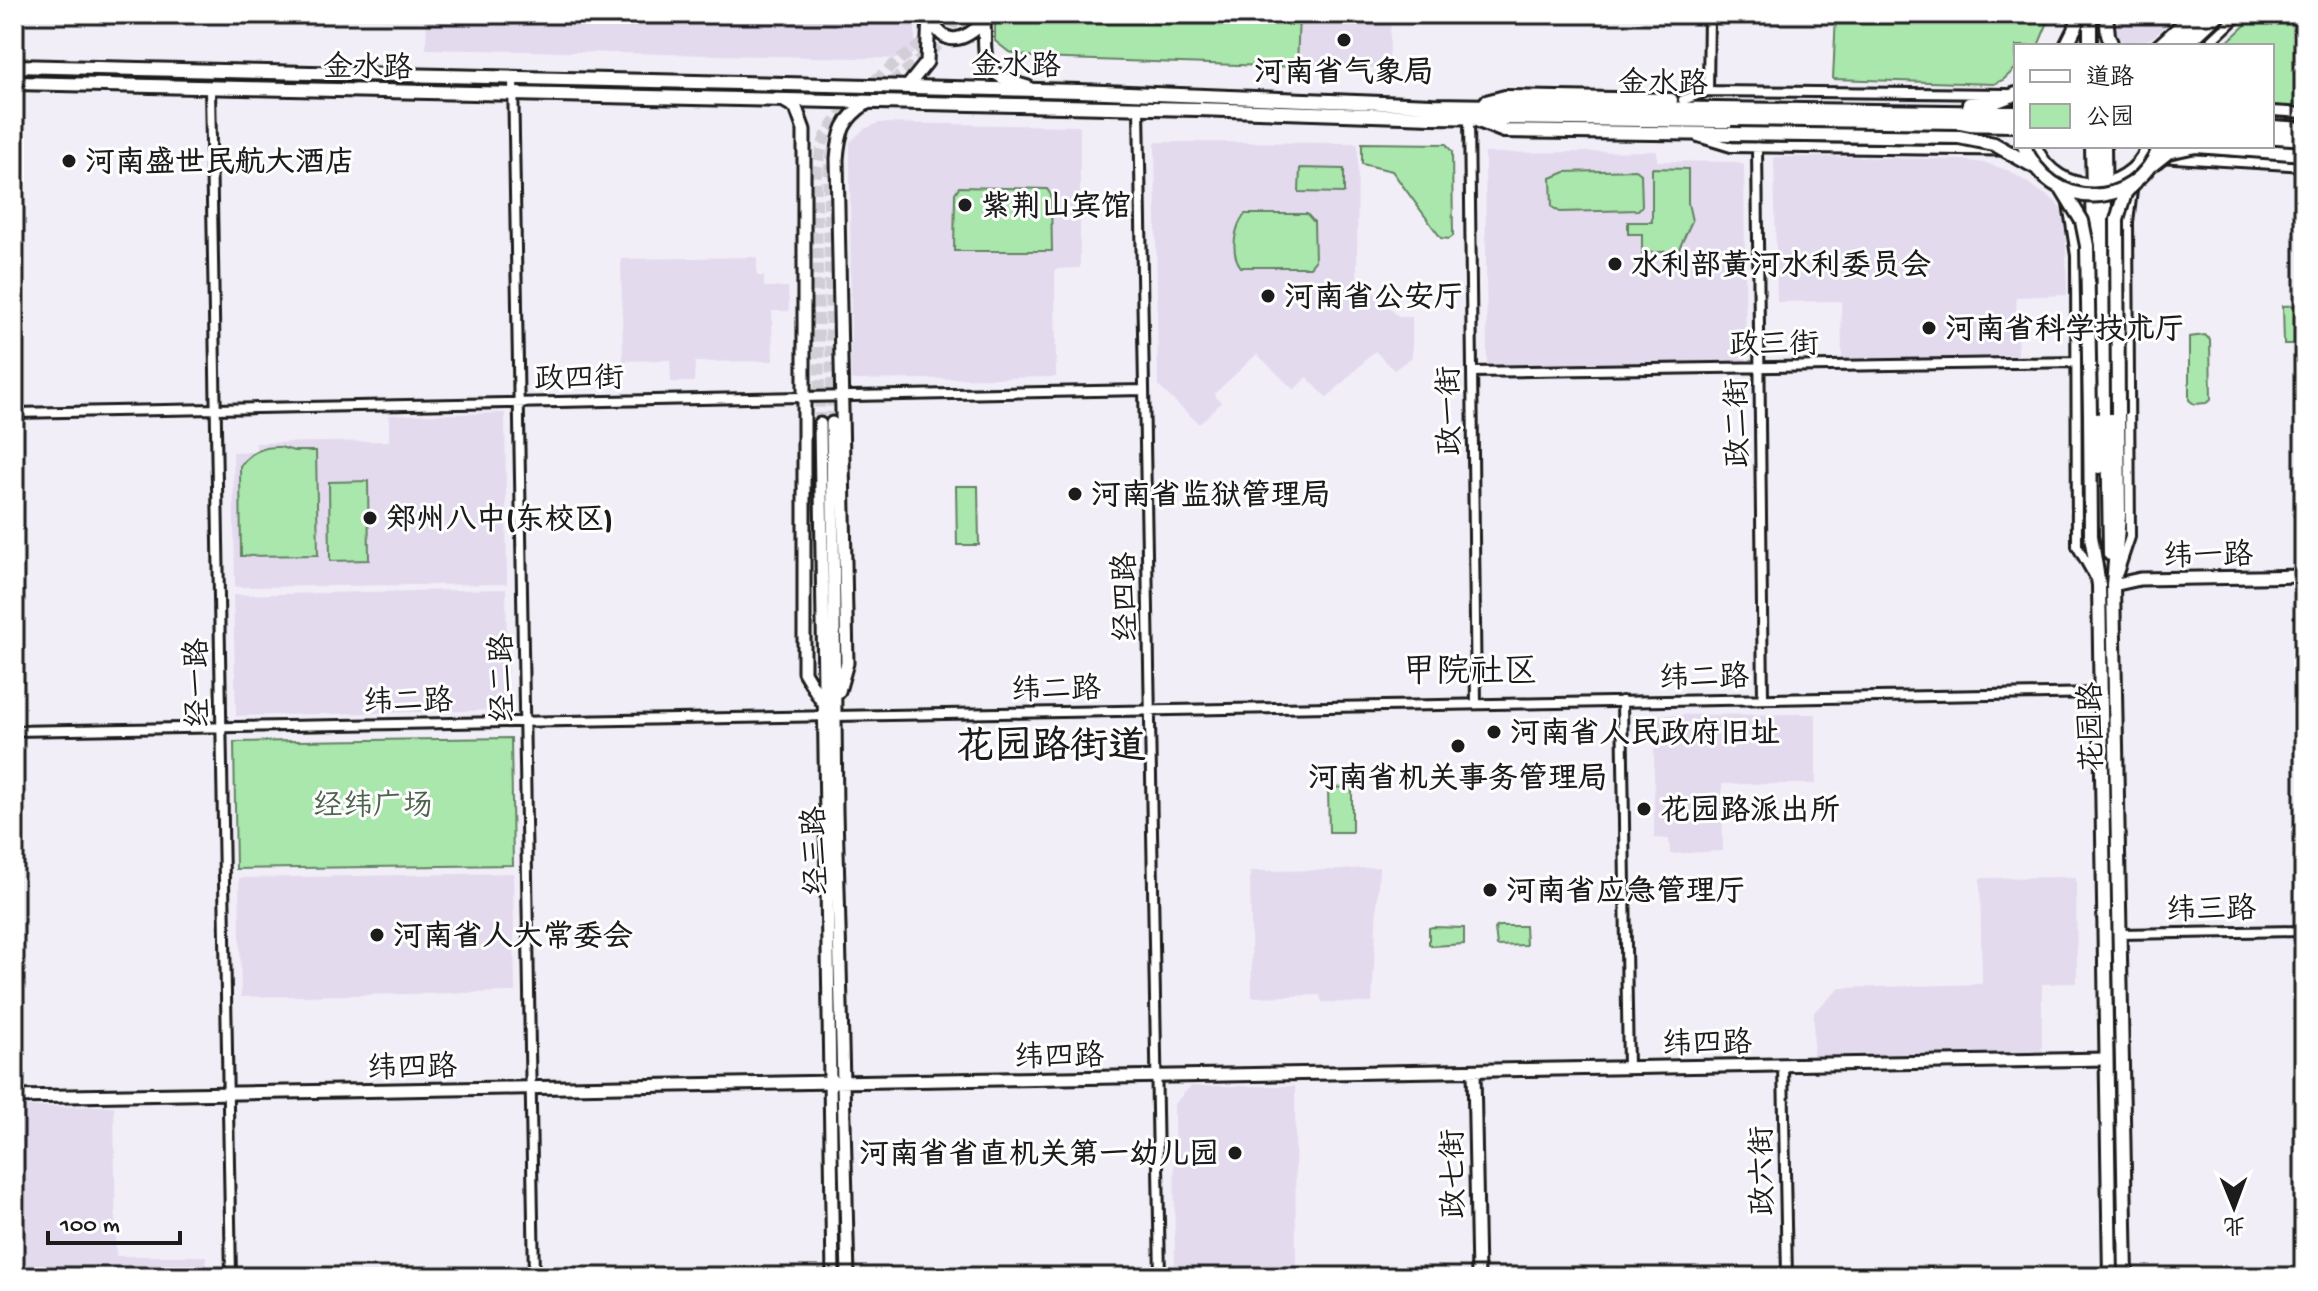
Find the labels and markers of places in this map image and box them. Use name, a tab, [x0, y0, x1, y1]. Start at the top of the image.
marker: 河南省气象局	[1335, 31, 1353, 49]
place label: 河南省气象局	[1254, 56, 1434, 93]
place label: 河南盛世民航大酒店	[85, 146, 355, 183]
marker: 河南盛世民航大酒店	[60, 152, 78, 170]
place label: 紫荆山宾馆	[981, 190, 1131, 227]
marker: 紫荆山宾馆	[956, 196, 974, 214]
place label: 水利部黄河水利委员会	[1631, 248, 1931, 286]
marker: 水利部黄河水利委员会	[1606, 255, 1624, 273]
place label: 河南省公安厅	[1284, 281, 1464, 318]
marker: 河南省公安厅	[1259, 287, 1277, 305]
place label: 河南省科学技术厅	[1945, 313, 2185, 350]
marker: 河南省科学技术厅	[1920, 319, 1938, 337]
place label: 河南省监狱管理局	[1091, 479, 1331, 516]
marker: 河南省监狱管理局	[1066, 485, 1084, 503]
place label: 郑州八中(东校区)	[386, 502, 613, 540]
marker: 郑州八中(东校区)	[361, 509, 379, 527]
place label: 河南省人民政府旧址	[1510, 717, 1780, 754]
marker: 河南省人民政府旧址	[1485, 723, 1503, 741]
marker: 河南省机关事务管理局	[1449, 737, 1467, 755]
place label: 河南省机关事务管理局	[1308, 762, 1608, 799]
place label: 花园路派出所	[1660, 794, 1840, 831]
marker: 花园路派出所	[1635, 800, 1653, 818]
place label: 河南省应急管理厅	[1506, 874, 1746, 912]
marker: 河南省应急管理厅	[1481, 881, 1499, 899]
place label: 河南省人大常委会	[393, 919, 633, 957]
marker: 河南省人大常委会	[368, 926, 386, 944]
place label: 河南省省直机关第一幼儿园	[859, 1138, 1219, 1175]
marker: 河南省省直机关第一幼儿园	[1226, 1144, 1244, 1162]

